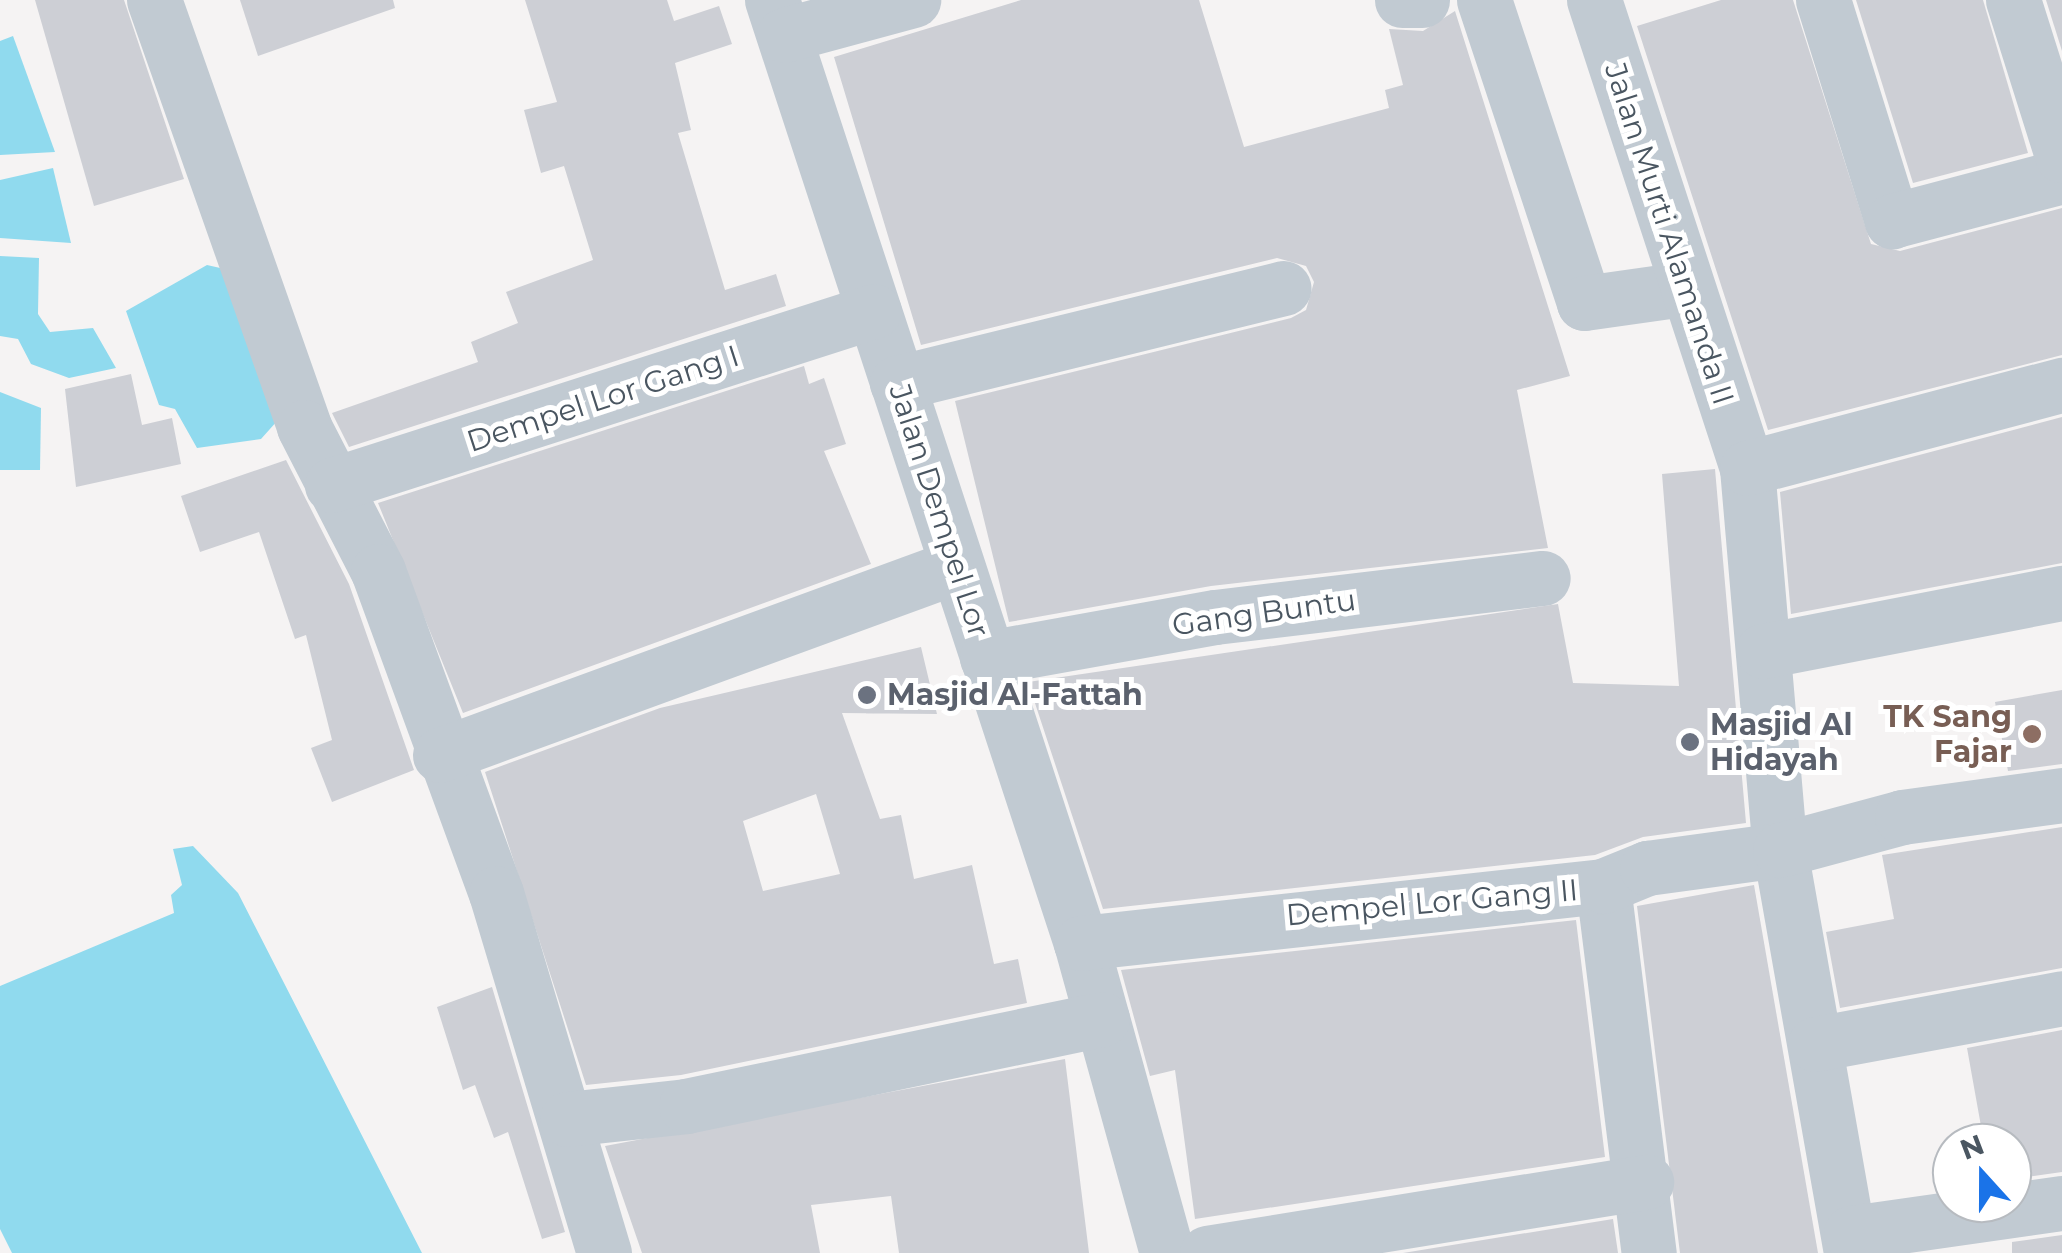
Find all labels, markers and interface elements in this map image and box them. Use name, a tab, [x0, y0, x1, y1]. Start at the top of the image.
street label: Jalan Murti Alamanda II	[1597, 59, 1741, 409]
street label: Dempel Lor Gang I	[462, 338, 744, 460]
street label: Jalan Dempel Lor	[881, 380, 997, 642]
street label: Gang Buntu	[1170, 582, 1358, 644]
place label: Masjid Al-Fattah	[887, 677, 1143, 713]
marker: Masjid Al-Fattah	[856, 684, 878, 706]
place label: TK Sang Fajar	[1883, 699, 2012, 770]
place label: Masjid Al Hidayah	[1710, 707, 1853, 778]
marker: TK Sang Fajar	[2021, 723, 2043, 745]
marker: Masjid Al Hidayah	[1679, 731, 1701, 753]
street label: Dempel Lor Gang II	[1285, 872, 1579, 934]
north arrow	[1932, 1123, 2032, 1223]
text: N	[1955, 1127, 1989, 1167]

